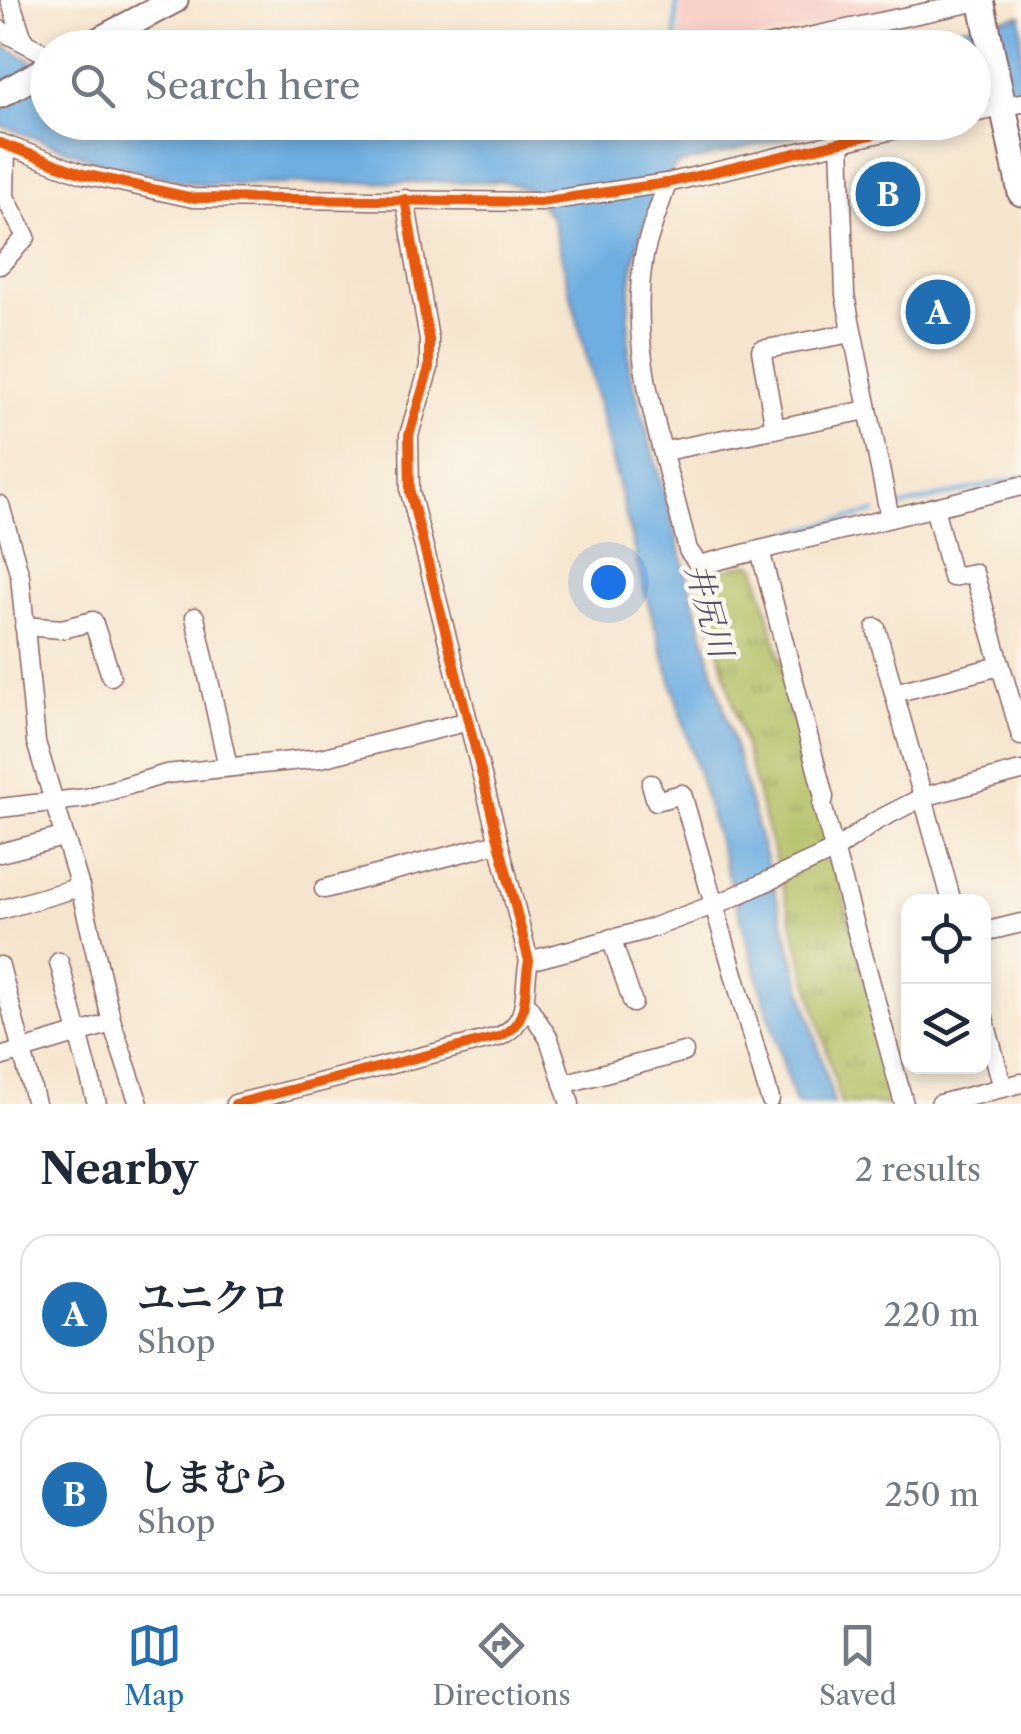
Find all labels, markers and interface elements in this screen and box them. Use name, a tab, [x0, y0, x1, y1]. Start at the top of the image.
search box	[30, 30, 991, 140]
icon: search	[65, 58, 120, 113]
text: Search here	[145, 62, 360, 109]
pin: B	[856, 156, 920, 232]
pin: A	[906, 274, 970, 350]
your location	[583, 557, 634, 608]
water label: 井尻川	[678, 558, 742, 664]
map controls	[901, 894, 991, 1074]
button: locate	[901, 894, 991, 984]
button: layers	[901, 984, 991, 1074]
text: Nearby	[40, 1143, 198, 1195]
text: 2 results	[855, 1150, 981, 1189]
text: ユニクロ	[137, 1274, 289, 1321]
text: A	[62, 1295, 87, 1334]
text: 220 m	[884, 1295, 979, 1334]
text: Shop	[137, 1322, 216, 1361]
text: しまむら	[137, 1454, 289, 1501]
text: B	[63, 1475, 86, 1514]
text: 250 m	[885, 1475, 979, 1514]
text: Shop	[137, 1502, 216, 1541]
tab: Map	[124, 1618, 184, 1712]
tab: Directions	[432, 1618, 571, 1712]
tab: Saved	[819, 1618, 897, 1712]

